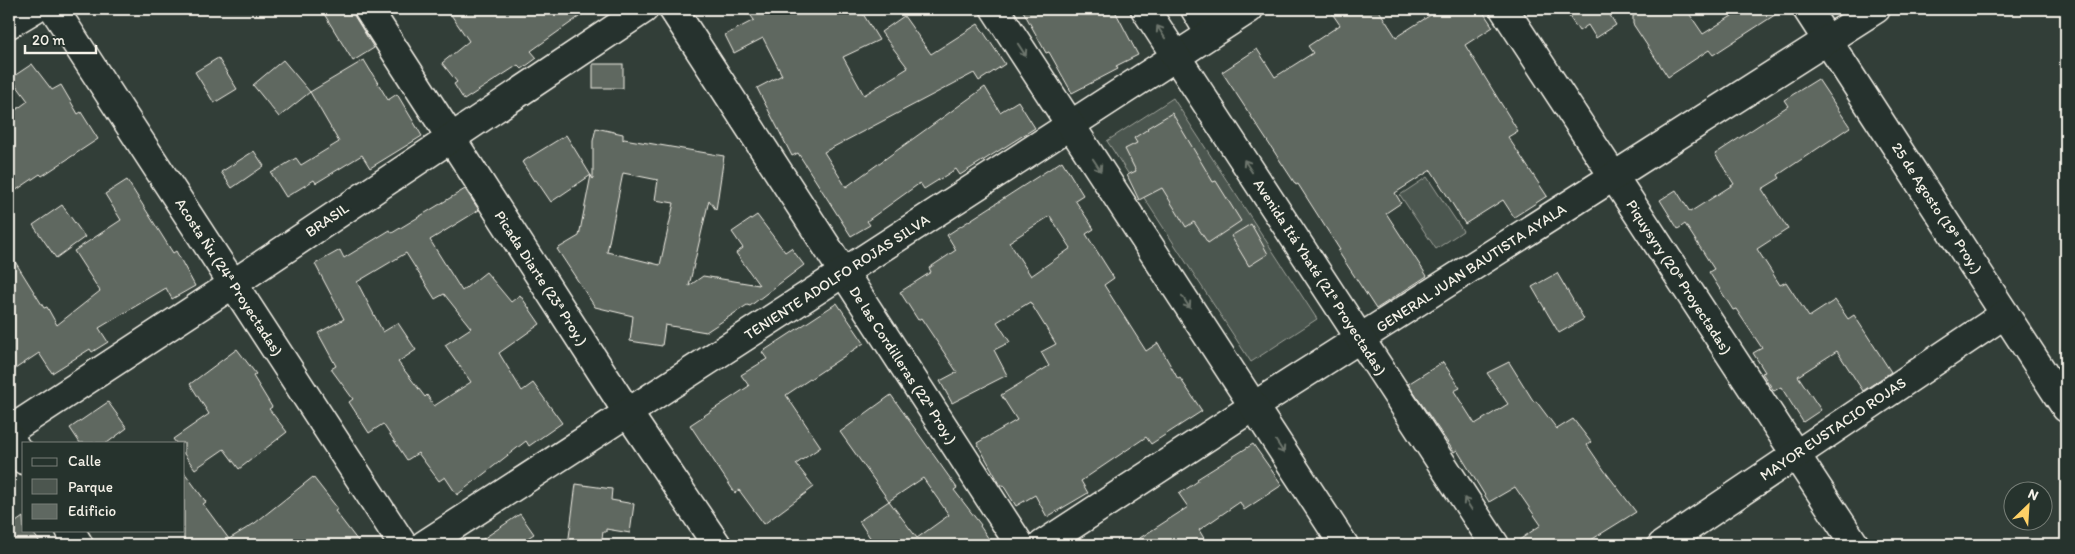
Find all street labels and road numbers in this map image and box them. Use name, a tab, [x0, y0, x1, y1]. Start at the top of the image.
street label: 25 de Agosto (19ª Proy.)	[1888, 139, 1986, 277]
street label: Avenida Itá Ybaté (21ª Proyectadas)	[1250, 176, 1390, 378]
street label: Acosta Ñu (24ª Proyectadas)	[171, 195, 287, 359]
street label: Piquysyry (20ª Proyectadas)	[1622, 196, 1736, 358]
street label: BRASIL	[302, 199, 352, 241]
street label: GENERAL JUAN BAUTISTA AYALA	[1373, 199, 1570, 336]
street label: Picada Diarte (23ª Proy.)	[491, 207, 591, 349]
street label: TENIENTE ADOLFO ROJAS SILVA	[741, 210, 933, 344]
street label: De las Cordilleras (22ª Proy.)	[845, 283, 961, 447]
street label: MAYOR EUSTACIO ROJAS	[1757, 373, 1909, 485]

